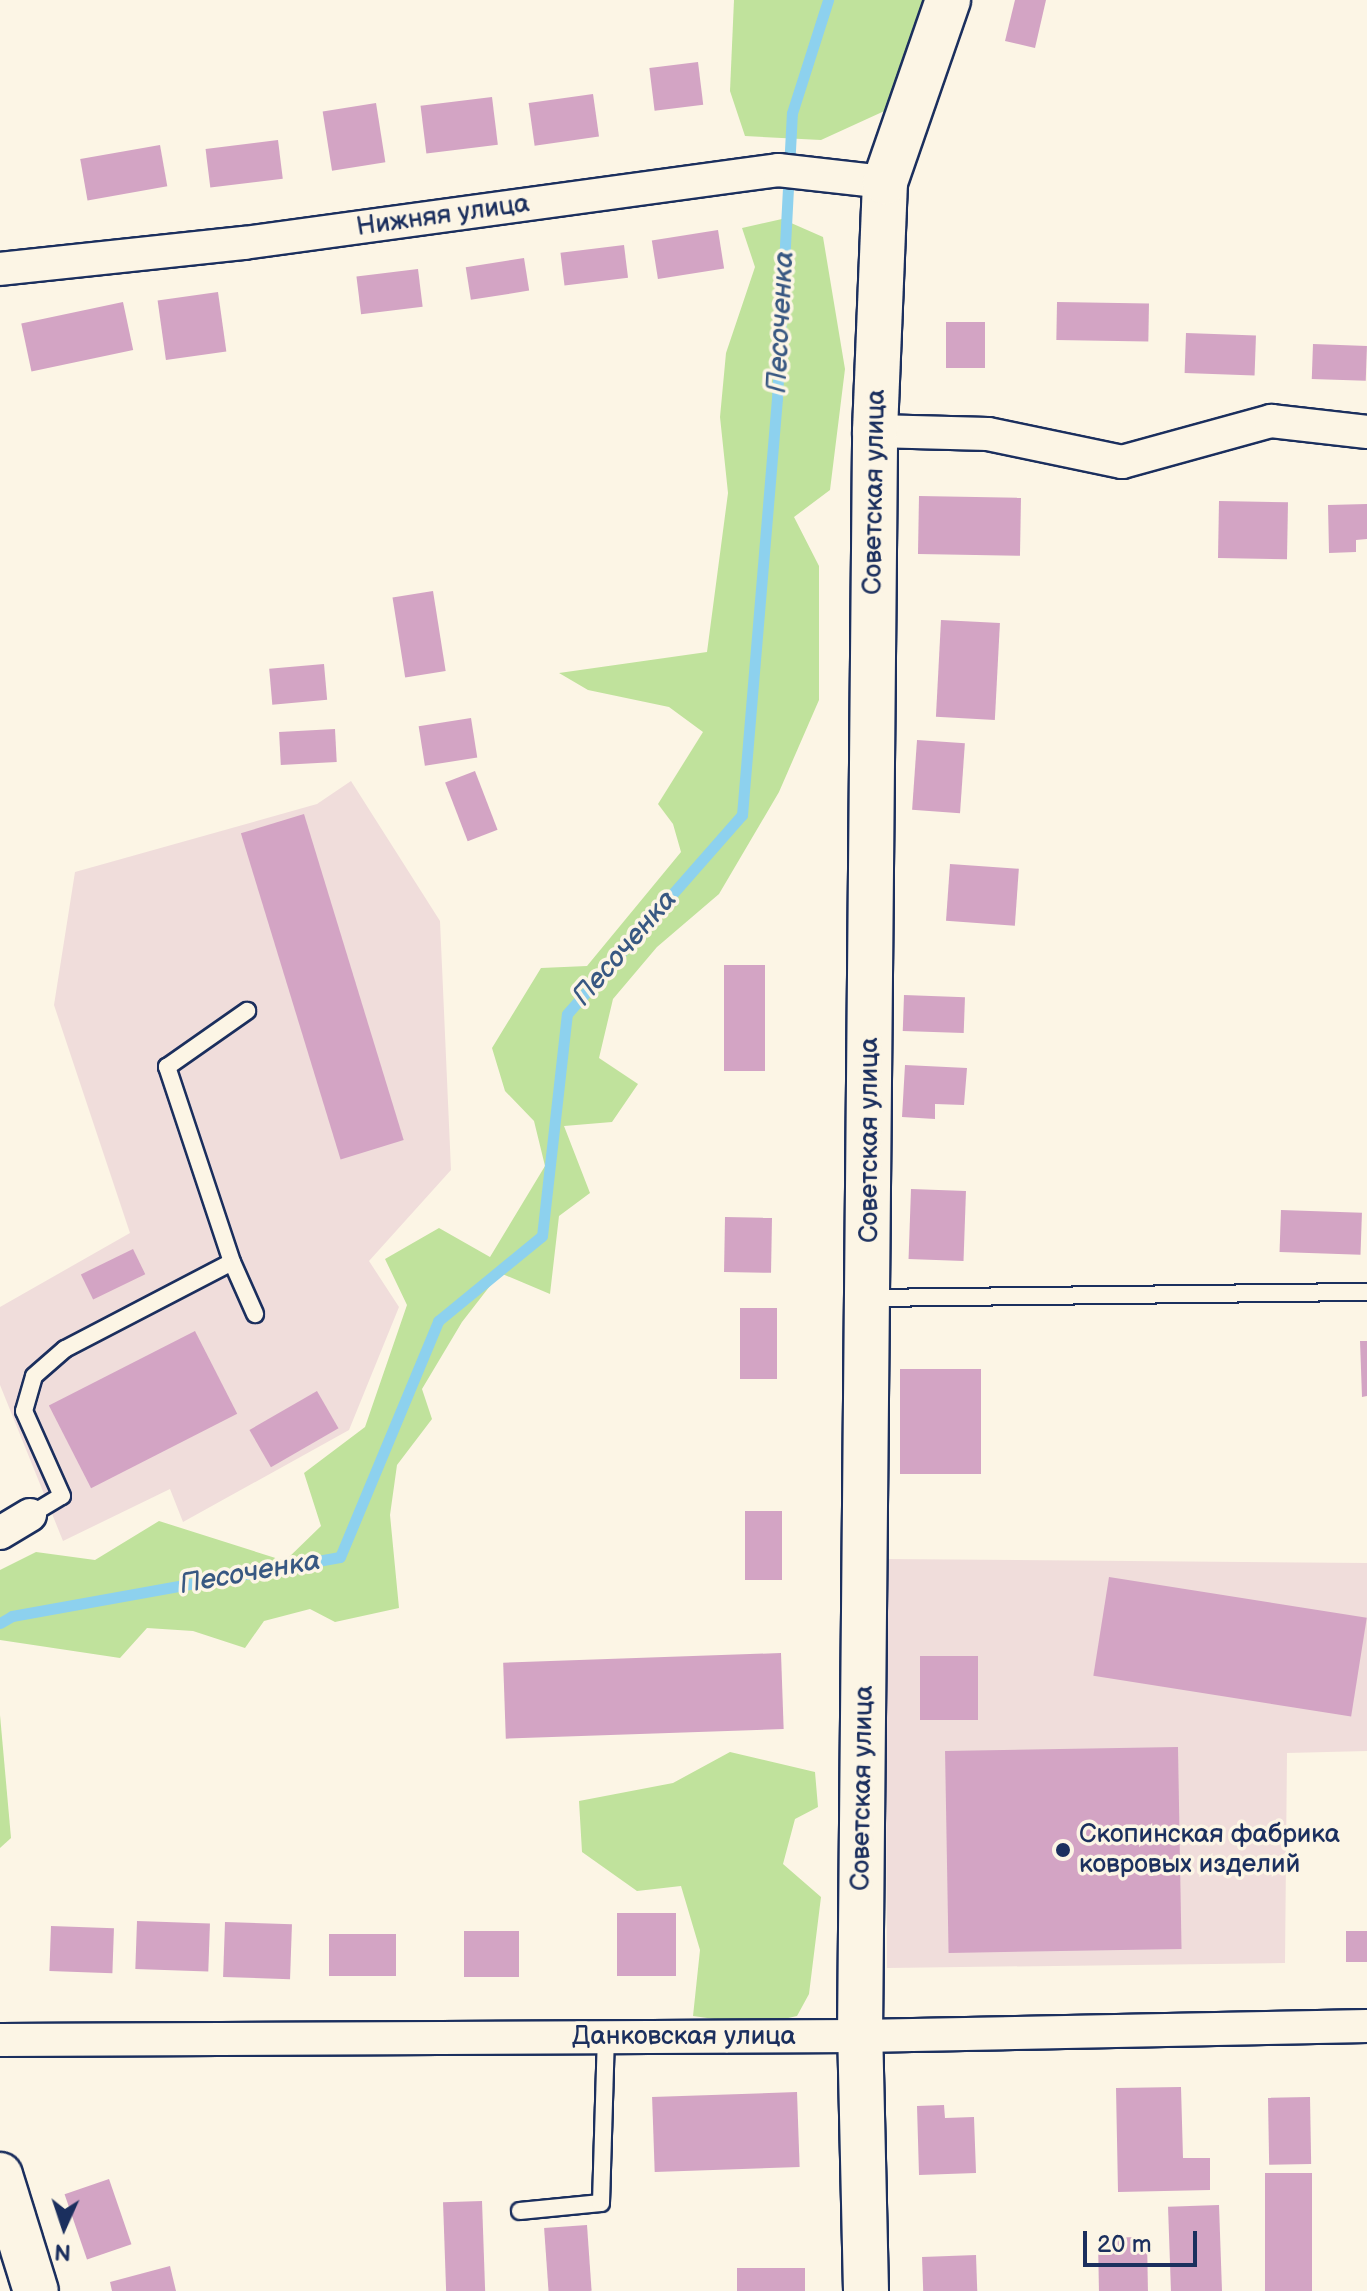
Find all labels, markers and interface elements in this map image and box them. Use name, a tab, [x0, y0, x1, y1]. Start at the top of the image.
street label: Нижняя улица	[354, 188, 532, 244]
water label: Песоченка	[760, 250, 802, 394]
street label: Советская улица	[858, 389, 892, 595]
water label: Песоченка	[566, 883, 684, 1013]
street label: Советская улица	[854, 1037, 886, 1243]
water label: Песоченка	[177, 1544, 323, 1602]
street label: Советская улица	[846, 1685, 880, 1891]
place label: Скопинская фабрика ковровых изделий	[1079, 1819, 1340, 1880]
marker: Скопинская фабрика ковровых изделий	[1054, 1841, 1072, 1859]
street label: Данковская улица	[572, 2021, 796, 2053]
north arrow	[24, 2187, 104, 2267]
scale bar	[1087, 2215, 1201, 2265]
text: 20 m	[1097, 2230, 1152, 2259]
text: N	[54, 2238, 72, 2265]

